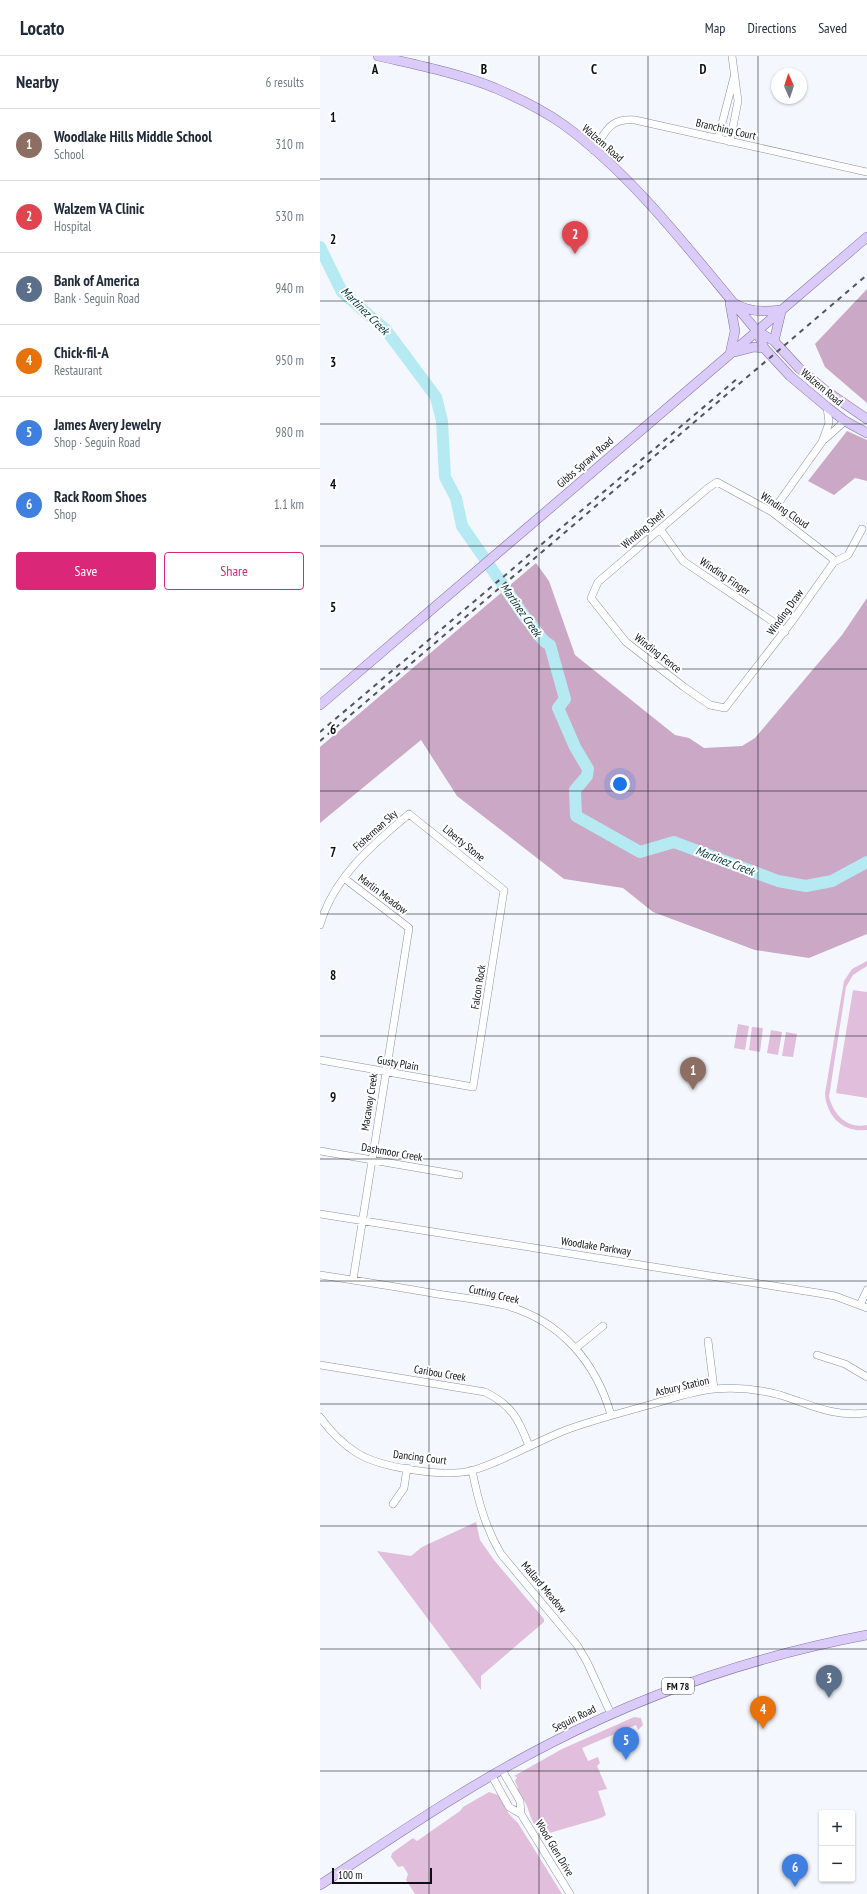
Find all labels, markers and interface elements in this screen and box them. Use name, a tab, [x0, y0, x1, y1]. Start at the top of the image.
text: Locato	[20, 16, 65, 40]
text: Map	[705, 19, 725, 37]
text: Directions	[747, 19, 796, 37]
text: Saved	[818, 19, 847, 37]
text: A	[371, 61, 379, 78]
text: B	[481, 61, 487, 78]
text: C	[591, 61, 597, 78]
text: D	[700, 61, 707, 78]
north arrow	[771, 68, 807, 104]
text: Nearby	[16, 71, 59, 93]
text: 6 results	[265, 74, 304, 91]
text: 1	[330, 109, 336, 126]
street label: Branching Court	[695, 115, 757, 143]
street label: Walzem Road	[579, 121, 627, 165]
text: Woodlake Hills Middle School	[54, 127, 212, 146]
text: 1	[26, 136, 32, 153]
text: 310 m	[275, 136, 304, 153]
text: School	[54, 146, 84, 163]
text: Walzem VA Clinic	[54, 199, 144, 218]
text: 2	[26, 208, 32, 225]
text: 530 m	[275, 208, 304, 225]
text: Hospital	[54, 218, 91, 235]
pin: 2	[562, 221, 588, 254]
text: 2	[330, 231, 336, 248]
text: Bank of America	[54, 271, 139, 290]
text: 3	[26, 280, 32, 297]
text: 940 m	[275, 280, 304, 297]
water label: Martinez Creek	[338, 284, 393, 339]
text: Bank · Seguin Road	[54, 290, 140, 307]
text: Chick-fil-A	[54, 343, 109, 362]
text: 4	[26, 352, 32, 369]
text: 950 m	[275, 352, 304, 369]
text: 3	[330, 354, 336, 371]
text: Restaurant	[54, 362, 102, 379]
street label: Walzem Road	[798, 365, 846, 409]
text: James Avery Jewelry	[54, 415, 161, 434]
text: 5	[26, 424, 32, 441]
text: 980 m	[275, 424, 304, 441]
street label: Gibbs Sprawl Road	[554, 433, 616, 490]
text: Shop · Seguin Road	[54, 434, 140, 451]
text: 4	[330, 476, 337, 493]
text: Rack Room Shoes	[54, 487, 147, 506]
street label: Winding Cloud	[758, 489, 812, 531]
text: 6	[26, 496, 32, 513]
text: 1.1 km	[274, 496, 304, 513]
text: Shop	[54, 506, 77, 523]
street label: Winding Shelf	[618, 506, 669, 551]
button: Save	[16, 552, 156, 590]
button: Share	[164, 552, 304, 590]
street label: Winding Finger	[697, 554, 753, 598]
water label: Martinez Creek	[498, 580, 546, 640]
street label: Winding Draw	[764, 586, 807, 638]
text: 5	[330, 599, 336, 616]
street label: Winding Fence	[632, 630, 685, 676]
text: 6	[330, 721, 336, 738]
your location	[610, 774, 630, 794]
street label: Fisherman Sky	[350, 806, 401, 854]
street label: Liberty Stone	[440, 822, 488, 865]
water label: Martinez Creek	[694, 842, 758, 879]
text: 7	[330, 844, 336, 861]
street label: Marlin Meadow	[355, 871, 411, 917]
street label: Falcon Rock	[468, 963, 489, 1010]
text: 8	[330, 967, 336, 984]
street label: Gusty Plain	[376, 1052, 420, 1074]
pin: 1	[680, 1057, 706, 1090]
street label: Macaway Creek	[358, 1072, 381, 1132]
text: 9	[330, 1089, 336, 1106]
street label: Dashmoor Creek	[360, 1140, 424, 1164]
street label: Woodlake Parkway	[560, 1234, 633, 1259]
street label: Cutting Creek	[467, 1281, 521, 1307]
street label: Caribou Creek	[413, 1362, 468, 1384]
street label: Asbury Station	[654, 1373, 710, 1399]
street label: Dancing Court	[392, 1447, 448, 1467]
street label: Mallard Meadow	[518, 1558, 570, 1616]
pin: 3	[816, 1665, 842, 1698]
road number: FM 78	[662, 1678, 694, 1694]
pin: 4	[750, 1696, 776, 1729]
street label: Seguin Road	[550, 1701, 598, 1735]
pin: 5	[613, 1727, 639, 1760]
map controls	[819, 1810, 855, 1882]
button: +	[819, 1810, 855, 1846]
street label: Wood Glen Drive	[533, 1817, 578, 1879]
button: −	[819, 1846, 855, 1882]
pin: 6	[782, 1854, 808, 1887]
scale bar	[332, 1866, 432, 1885]
text: 100 m	[338, 1868, 362, 1882]

